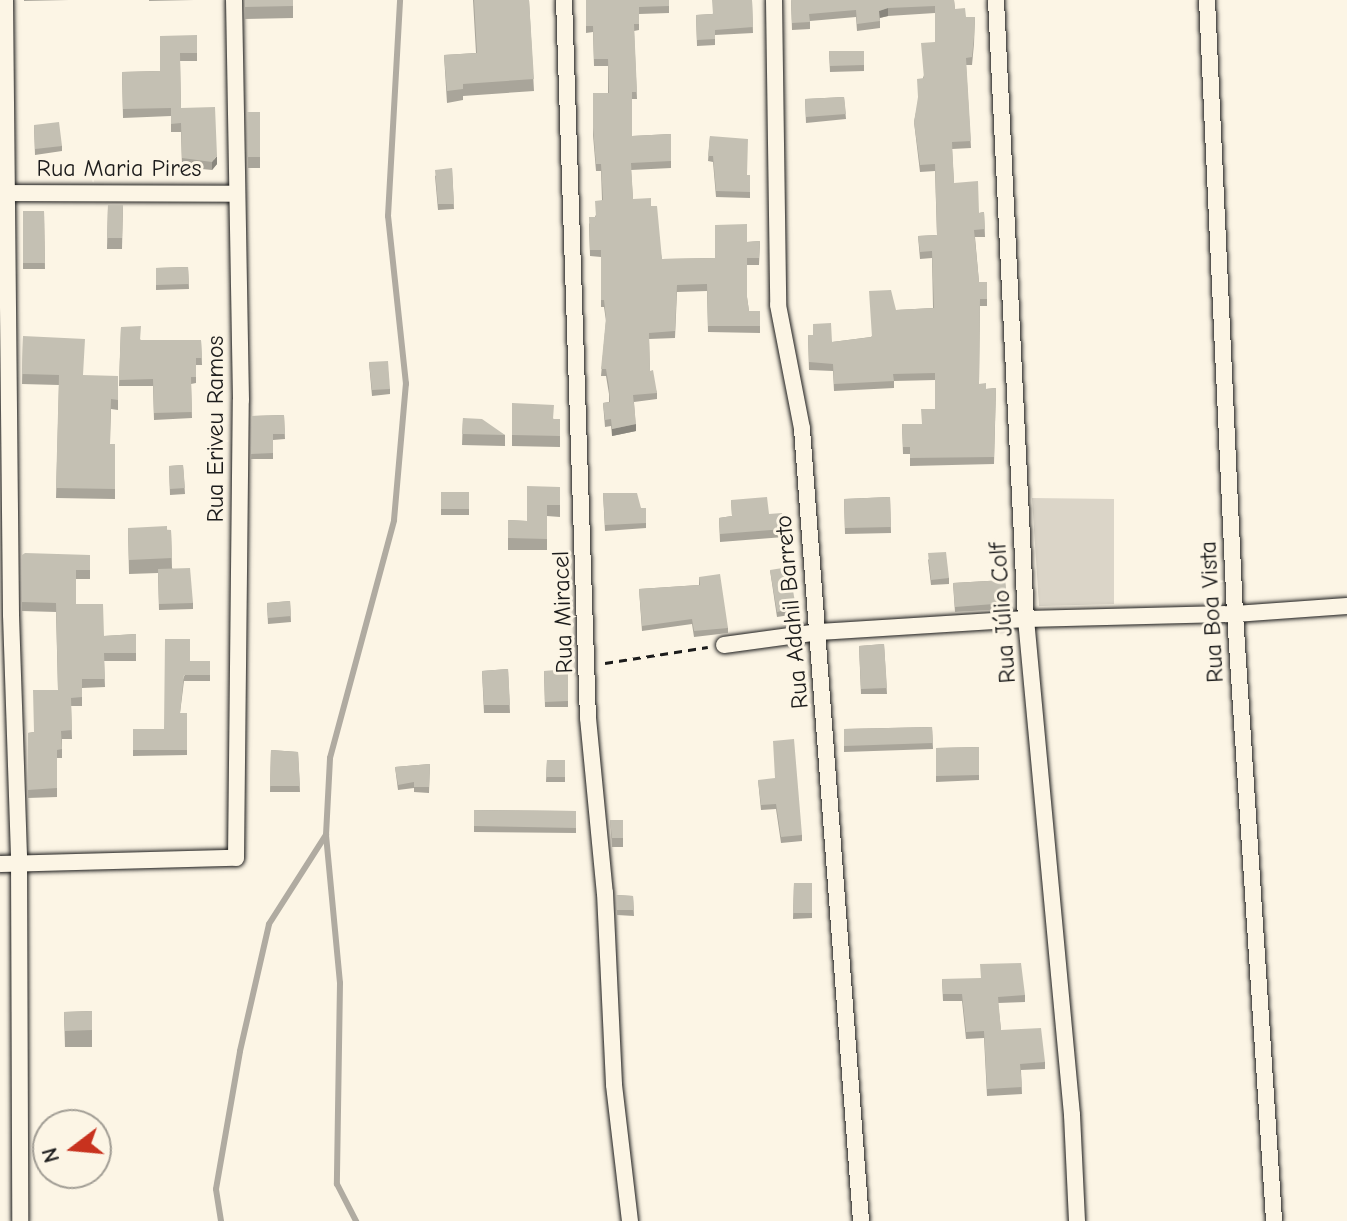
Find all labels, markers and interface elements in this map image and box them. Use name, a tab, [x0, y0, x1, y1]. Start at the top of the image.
street label: Rua Maria Pires	[37, 155, 201, 183]
street label: Rua Eriveu Ramos	[202, 335, 230, 523]
street label: Rua Adahil Barreto	[769, 514, 815, 710]
street label: Rua Boa Vista	[1194, 540, 1230, 684]
street label: Rua Júlio Colf	[984, 542, 1022, 684]
street label: Rua Miracel	[546, 550, 580, 674]
north arrow	[32, 1109, 112, 1189]
text: N	[36, 1145, 65, 1166]

